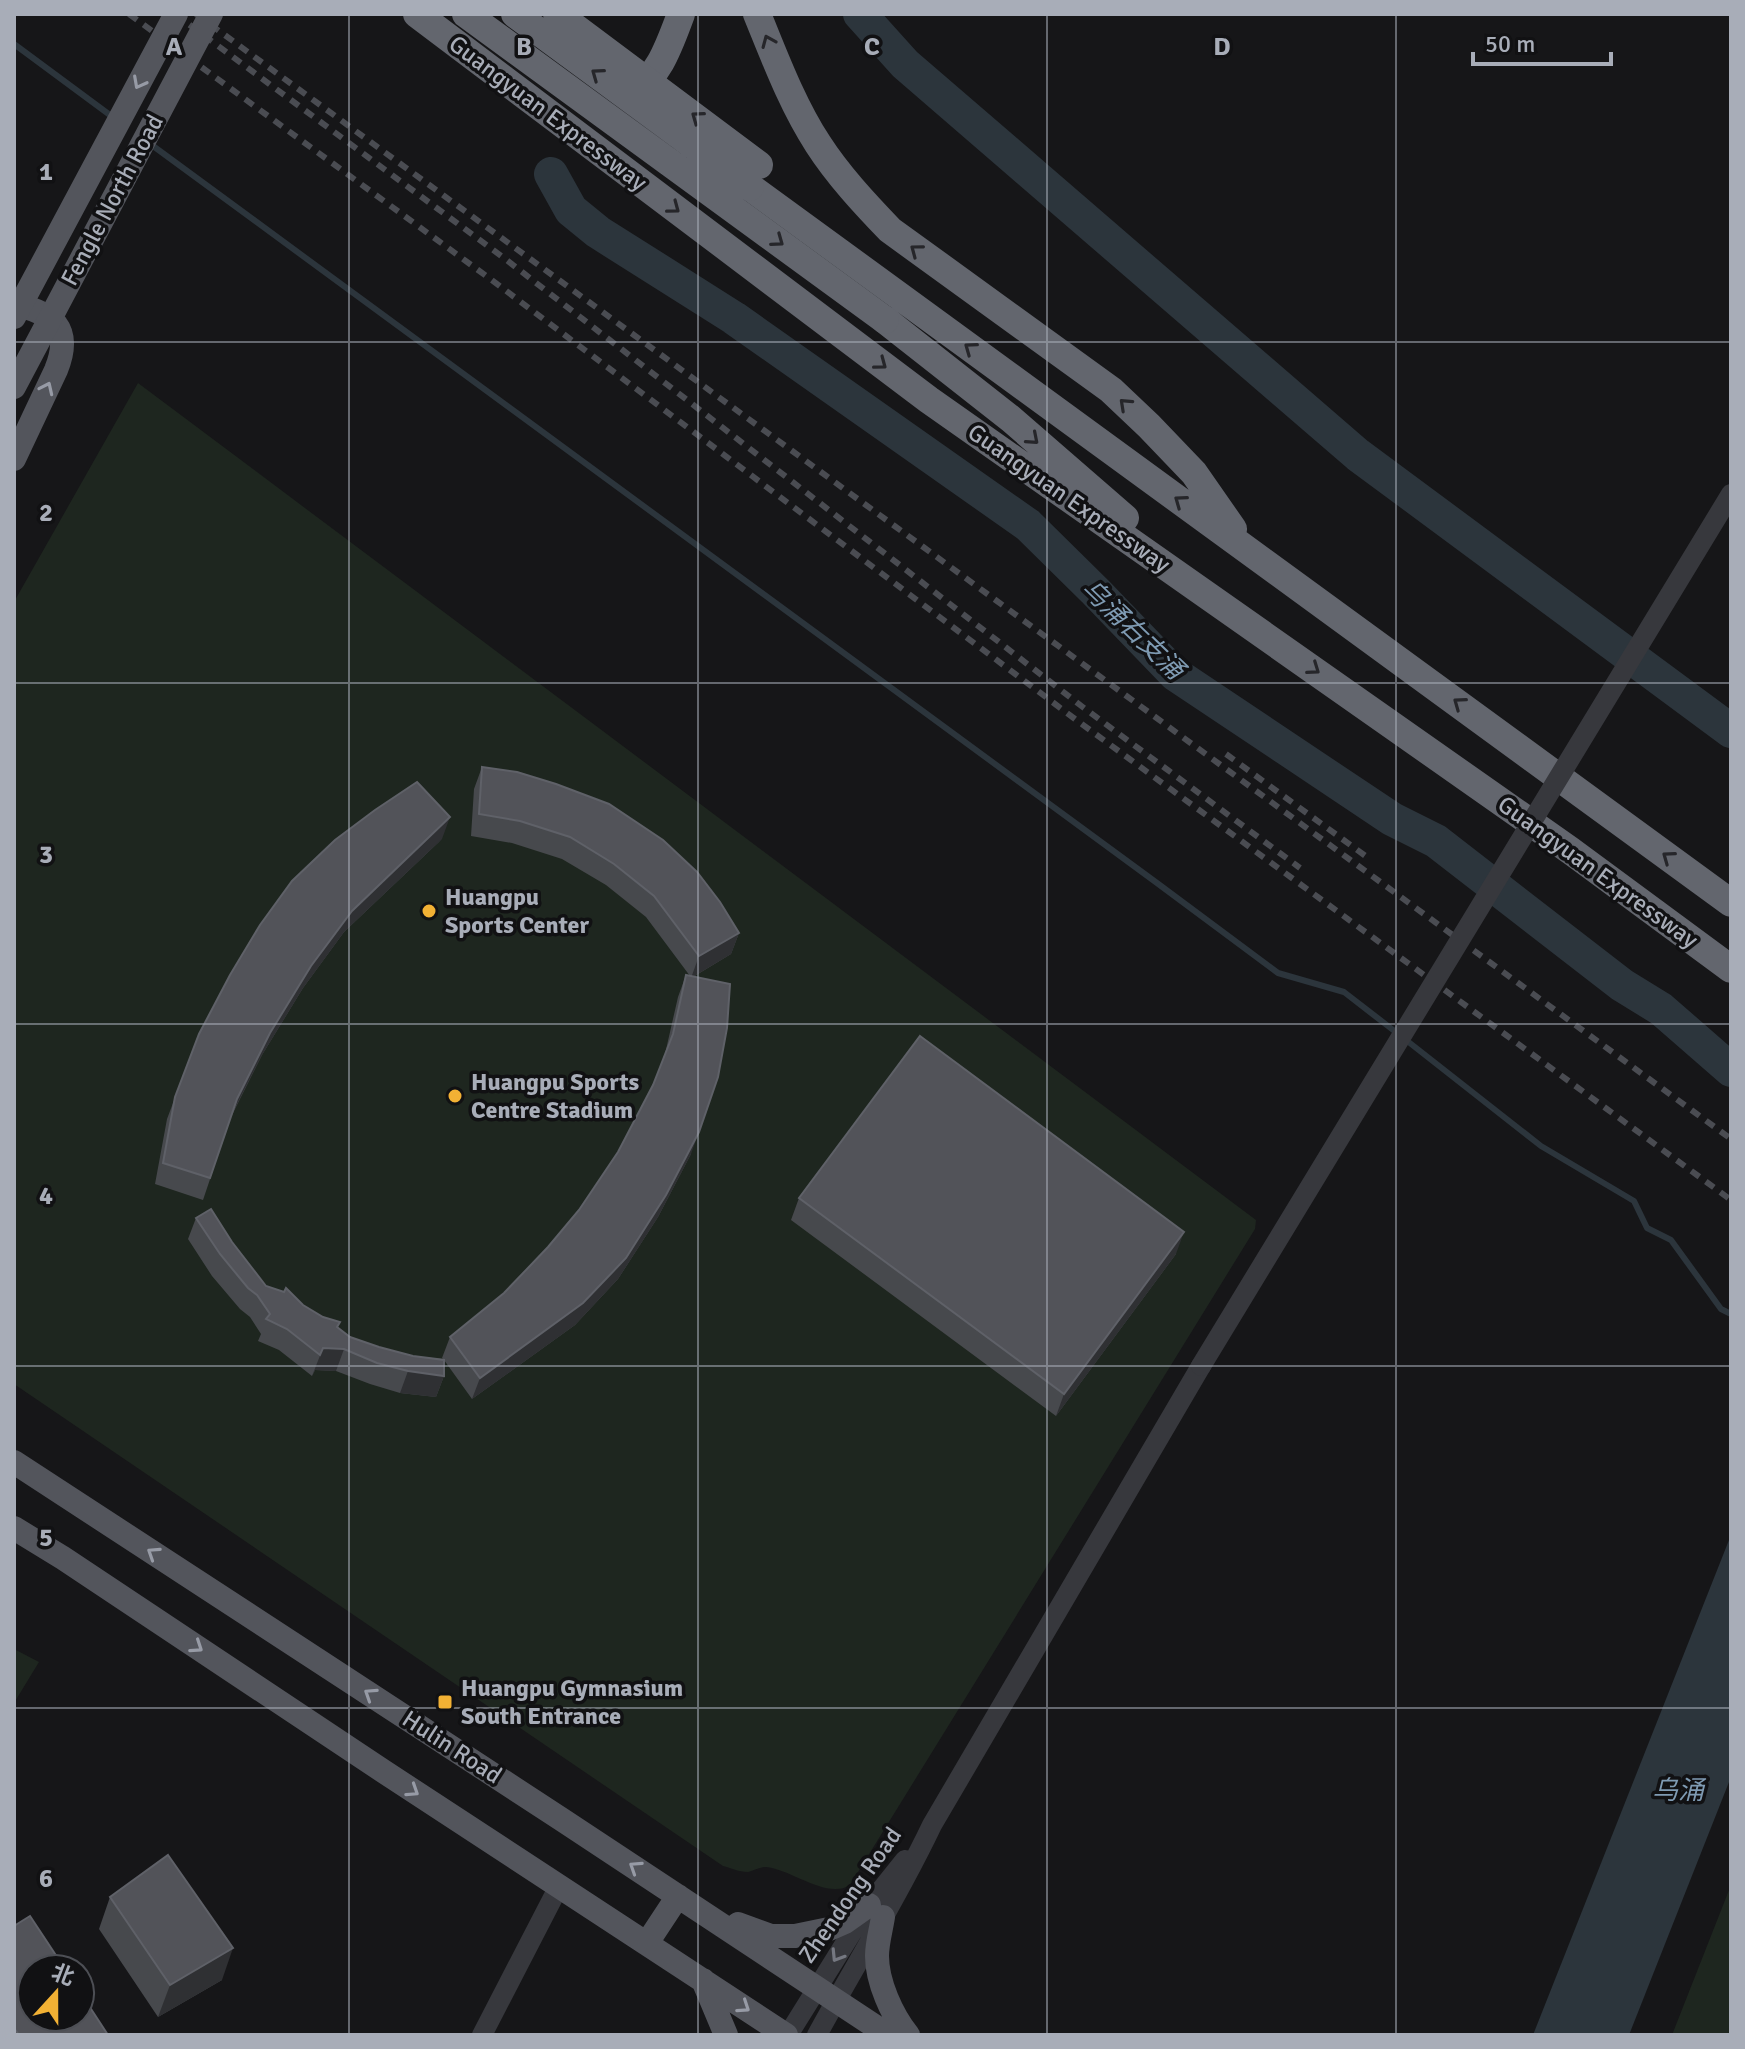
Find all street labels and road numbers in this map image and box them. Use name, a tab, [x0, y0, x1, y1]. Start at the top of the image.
street label: Guangyuan Expressway	[443, 29, 653, 197]
street label: Fengle North Road	[54, 109, 170, 291]
street label: Guangyuan Expressway	[962, 417, 1176, 579]
street label: Guangyuan Expressway	[1492, 789, 1704, 955]
street label: Hulin Road	[397, 1704, 507, 1790]
street label: Zhendong Road	[792, 1821, 908, 1969]

